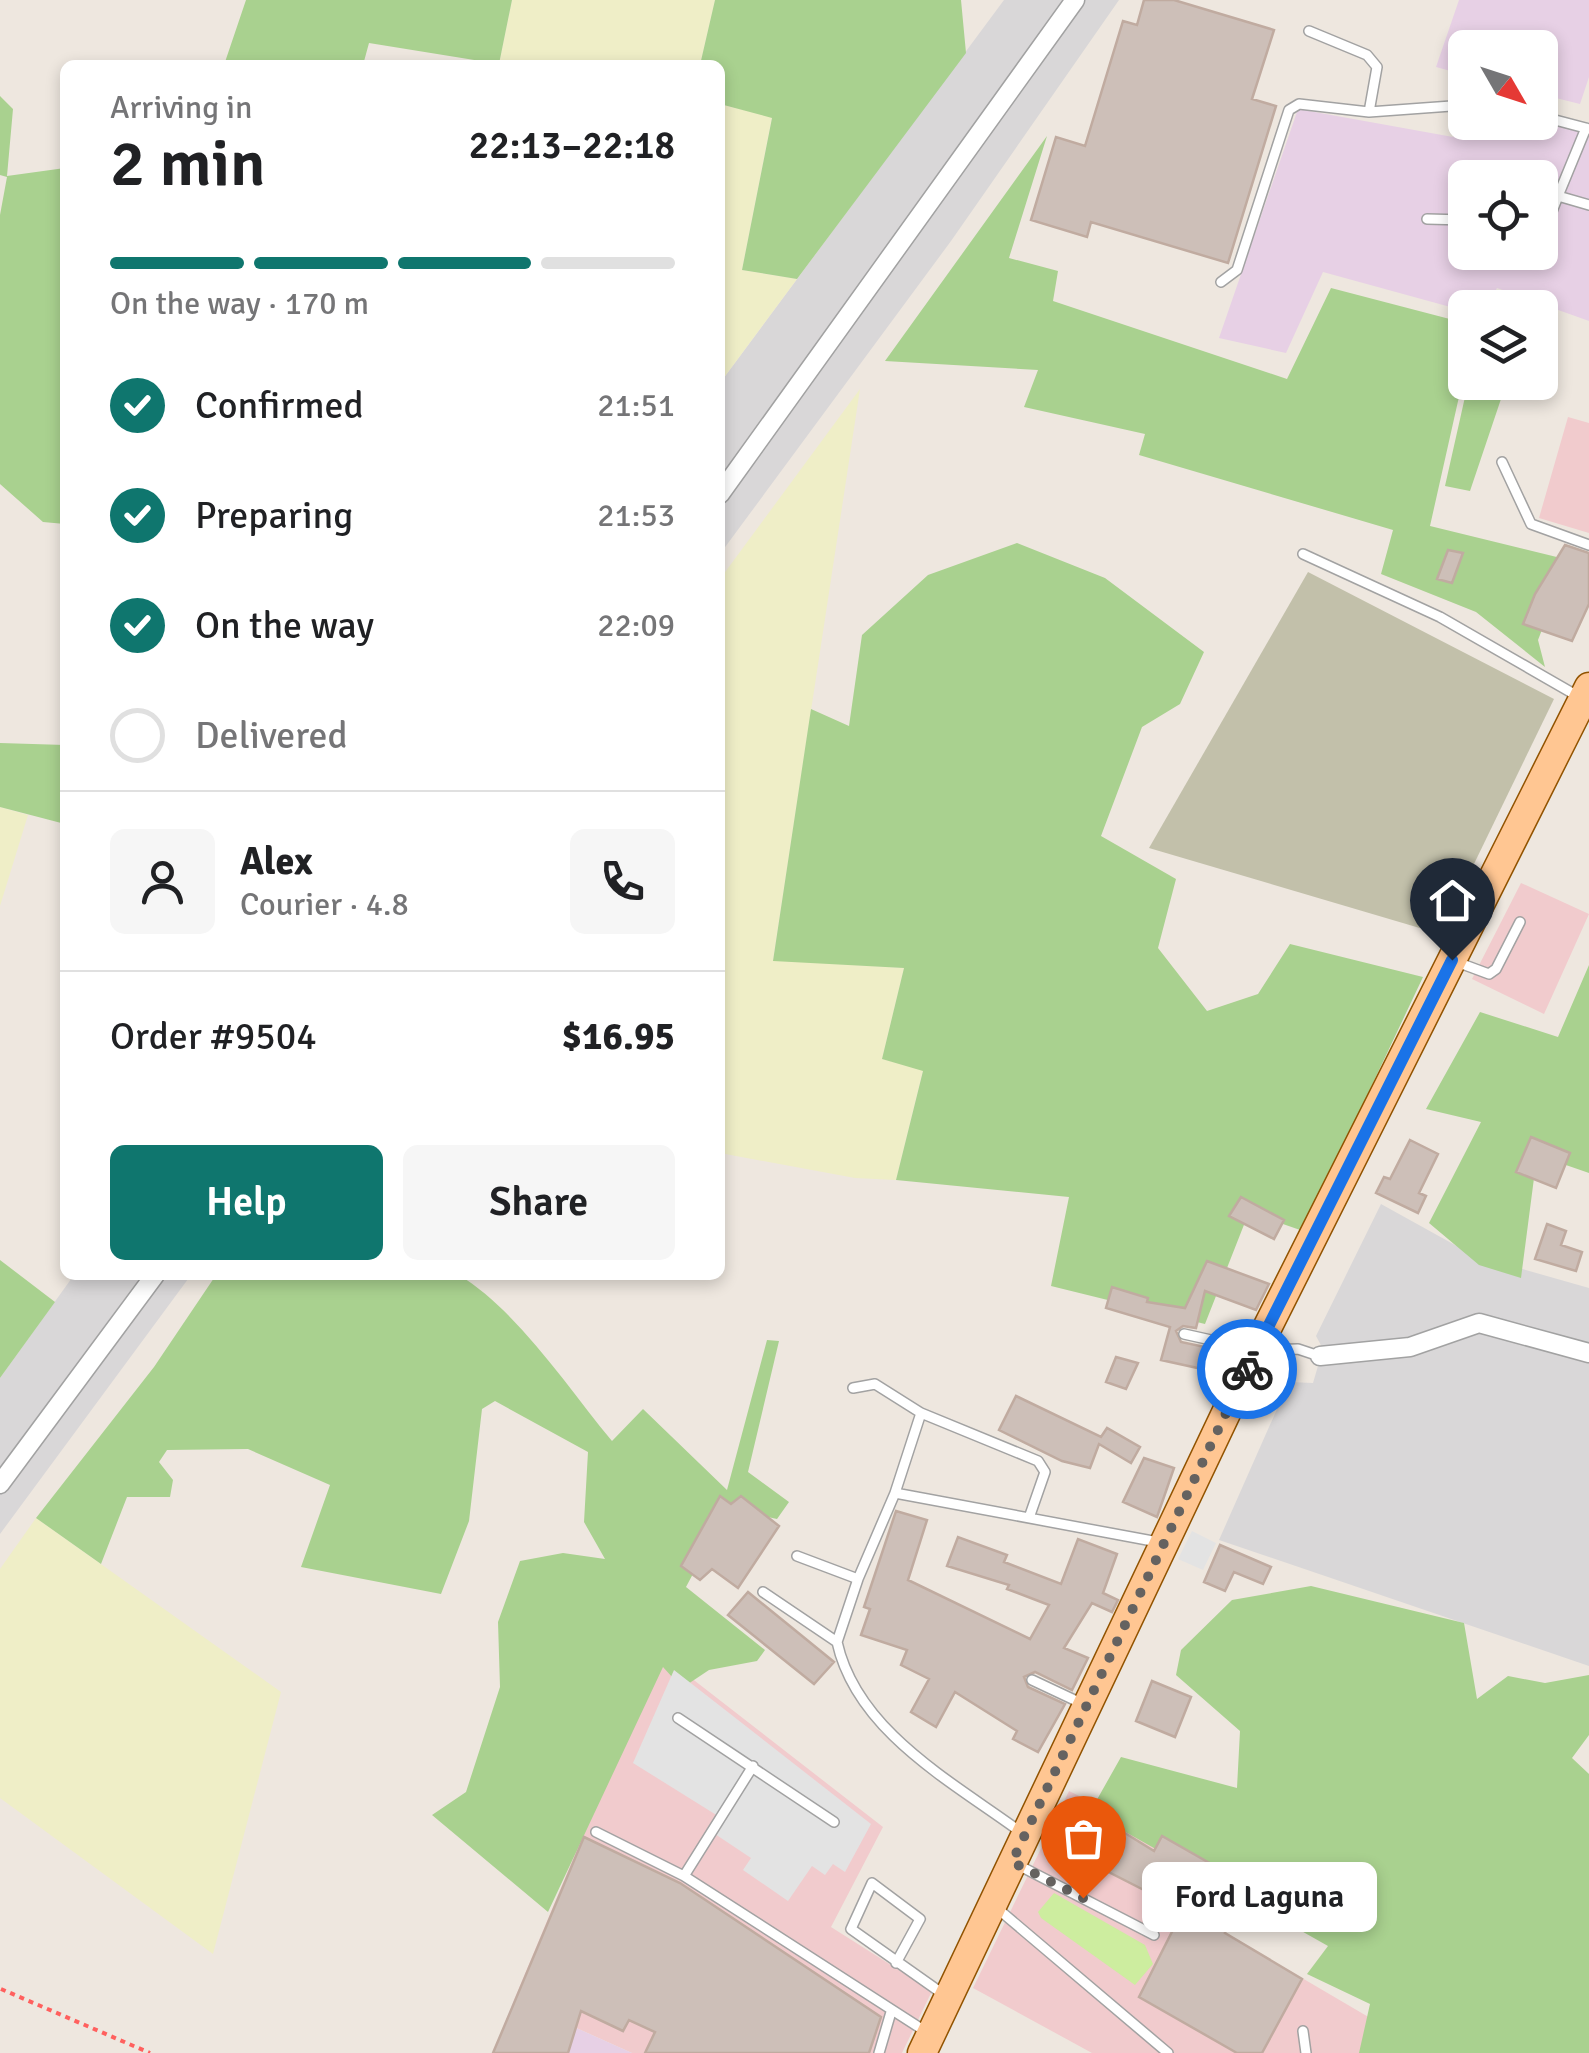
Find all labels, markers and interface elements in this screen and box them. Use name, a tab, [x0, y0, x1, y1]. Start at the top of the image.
north arrow	[1448, 30, 1558, 140]
map controls	[1448, 30, 1558, 400]
text: Arriving in	[110, 88, 252, 127]
text: 22:13–22:18	[469, 122, 675, 169]
text: 2 min	[110, 124, 266, 204]
button: locate	[1448, 160, 1558, 270]
text: On the way · 170 m	[110, 284, 369, 323]
button: layers	[1448, 290, 1558, 400]
icon: check	[110, 378, 165, 433]
text: Confirmed	[195, 382, 364, 429]
text: 21:51	[597, 386, 675, 425]
icon: check	[110, 488, 165, 543]
text: Preparing	[195, 492, 353, 539]
text: 21:53	[597, 496, 675, 535]
icon: check	[110, 598, 165, 653]
text: On the way	[195, 602, 374, 649]
text: 22:09	[597, 606, 675, 645]
text: Delivered	[195, 712, 348, 759]
button: person	[110, 829, 215, 934]
button: phone	[570, 829, 675, 934]
text: Alex	[240, 838, 313, 885]
pin	[1410, 858, 1495, 961]
icon: home	[1425, 873, 1480, 928]
text: Courier · 4.8	[240, 885, 409, 924]
text: Order #9504	[110, 1013, 317, 1060]
text: $16.95	[562, 1013, 675, 1060]
button: Help	[110, 1145, 383, 1260]
button: Share	[403, 1145, 675, 1260]
courier	[1197, 1319, 1297, 1419]
icon: bike	[1220, 1342, 1275, 1397]
pin	[1041, 1796, 1126, 1899]
icon: bag	[1056, 1811, 1111, 1866]
callout: Ford Laguna	[1143, 1863, 1378, 1933]
text: Ford Laguna	[1175, 1877, 1344, 1916]

